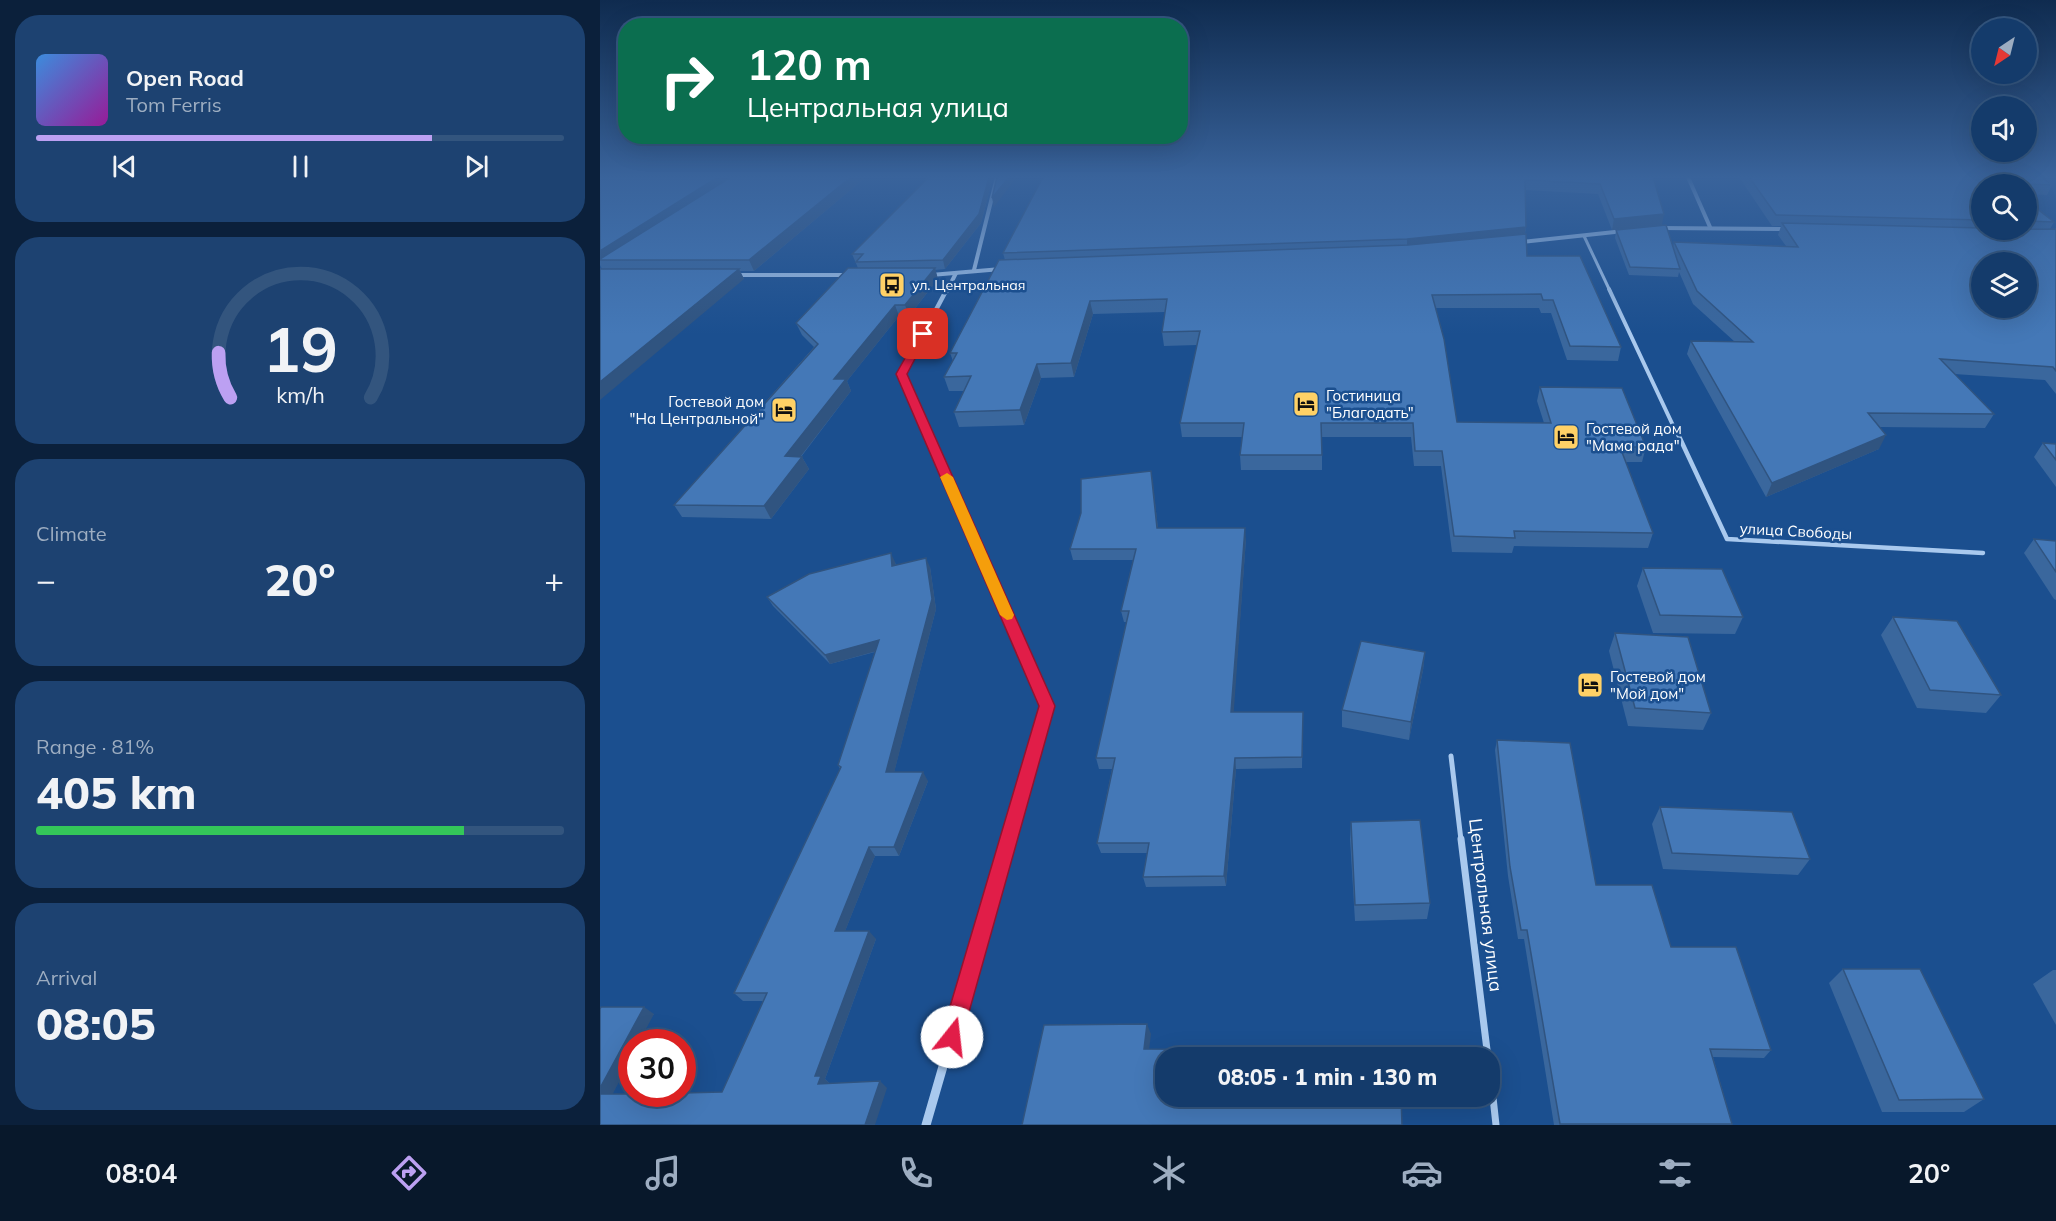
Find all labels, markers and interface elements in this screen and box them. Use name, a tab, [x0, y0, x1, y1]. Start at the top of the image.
north arrow	[1971, 18, 2037, 84]
map controls	[1971, 18, 2037, 318]
text: 120 m	[747, 38, 872, 91]
icon: right	[648, 42, 726, 120]
text: Open Road	[126, 64, 244, 92]
text: Центральная улица	[747, 90, 1009, 124]
text: Tom Ferris	[126, 92, 222, 117]
button: sound	[1971, 96, 2037, 162]
icon: previous	[108, 150, 141, 183]
icon: pause	[284, 150, 317, 183]
icon: next	[460, 150, 493, 183]
button: search	[1971, 174, 2037, 240]
button: layers	[1971, 252, 2037, 318]
bus stop icon: ул. Центральная	[877, 270, 907, 300]
place label: ул. Центральная	[912, 276, 1026, 294]
pin	[897, 308, 948, 359]
text: 19	[263, 309, 337, 388]
icon: arrive	[906, 317, 939, 350]
text: km/h	[276, 381, 324, 408]
place label: Гостиница "Благодать"	[1326, 386, 1414, 422]
hotel icon: Гостиница "Благодать"	[1291, 389, 1321, 419]
place label: Гостевой дом "На Центральной"	[630, 392, 764, 428]
hotel icon: Гостевой дом "На Центральной"	[769, 395, 799, 425]
place label: Гостевой дом "Мама рада"	[1586, 419, 1682, 455]
hotel icon: Гостевой дом "Мама рада"	[1551, 422, 1581, 452]
street label: улица Свободы	[1739, 519, 1853, 543]
text: Climate	[36, 521, 107, 546]
text: 20°	[264, 551, 336, 607]
text: −	[36, 559, 56, 600]
text: +	[544, 559, 564, 600]
place label: Гостевой дом "Мой дом"	[1610, 667, 1706, 703]
hotel icon: Гостевой дом "Мой дом"	[1575, 670, 1605, 700]
text: Range · 81%	[36, 734, 154, 759]
text: 405 km	[36, 764, 197, 820]
street label: Центральная улица	[1464, 817, 1508, 993]
text: Arrival	[36, 965, 97, 990]
text: 08:05	[36, 995, 156, 1051]
position arrow	[920, 1005, 984, 1069]
speed limit sign: 30	[618, 1029, 696, 1107]
text: 08:05 · 1 min · 130 m	[1218, 1063, 1437, 1091]
icon: directions	[388, 1152, 430, 1194]
icon: music	[642, 1152, 684, 1194]
icon: phone	[895, 1152, 937, 1194]
icon: climate	[1148, 1152, 1190, 1194]
icon: car	[1401, 1152, 1443, 1194]
icon: filters	[1654, 1152, 1696, 1194]
text: 08:04	[106, 1156, 177, 1190]
text: 20°	[1908, 1156, 1950, 1190]

